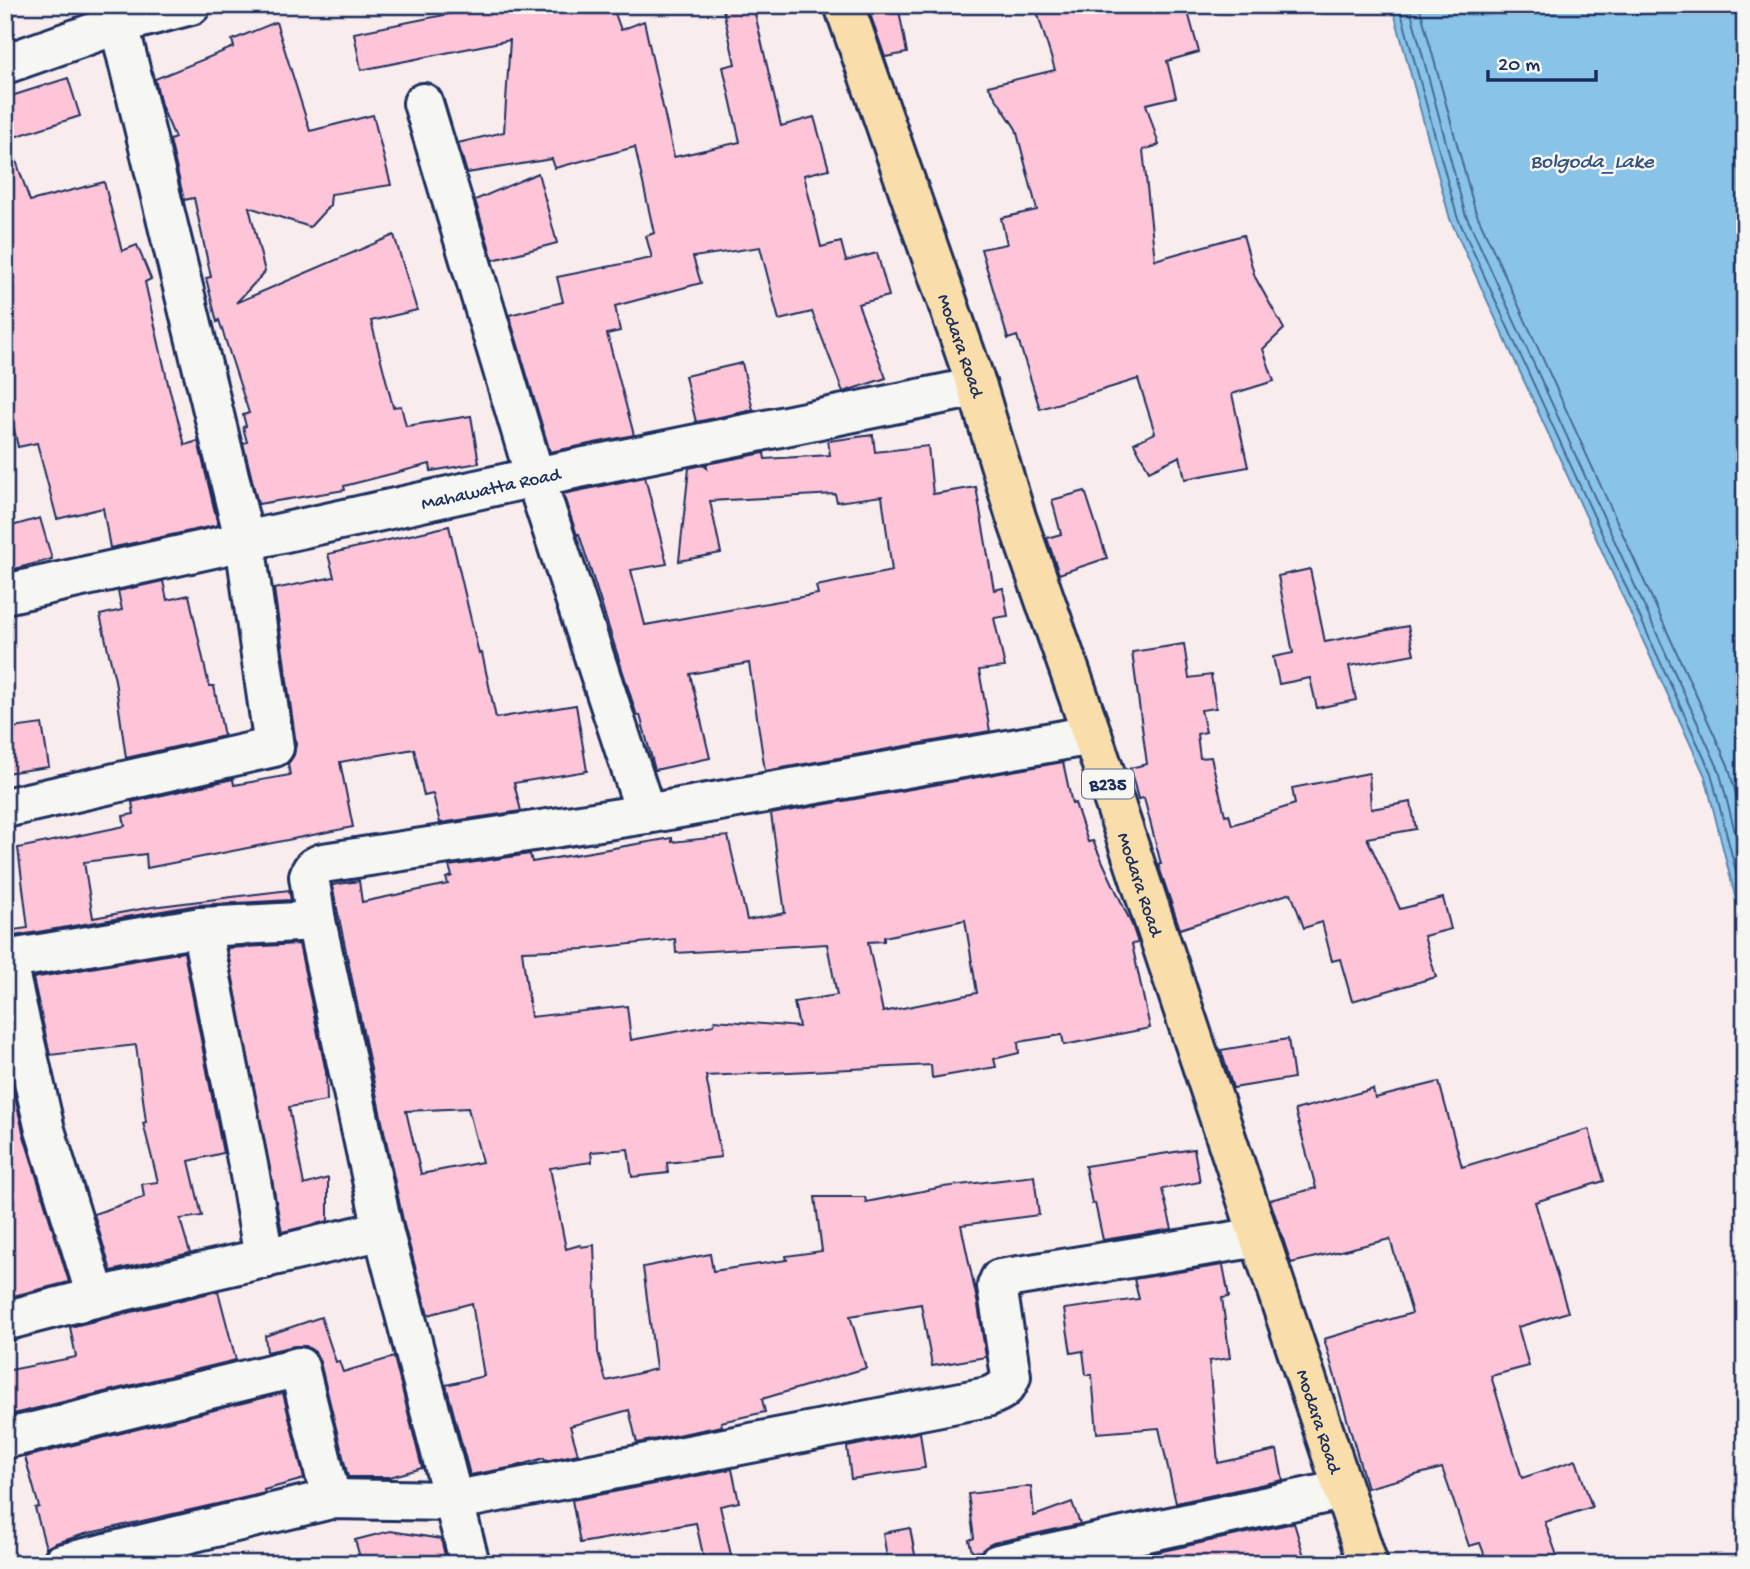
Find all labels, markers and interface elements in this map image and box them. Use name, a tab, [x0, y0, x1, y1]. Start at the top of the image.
scale bar	[1488, 38, 1596, 82]
text: 20 m	[1498, 54, 1540, 79]
water label: Bolgoda_Lake	[1530, 151, 1655, 176]
street label: Modara Road	[930, 291, 988, 402]
street label: Mahawatta Road	[419, 464, 565, 517]
road number: B235	[1082, 770, 1134, 798]
street label: Modara Road	[1110, 830, 1167, 942]
street label: Modara Road	[1289, 1367, 1346, 1479]

